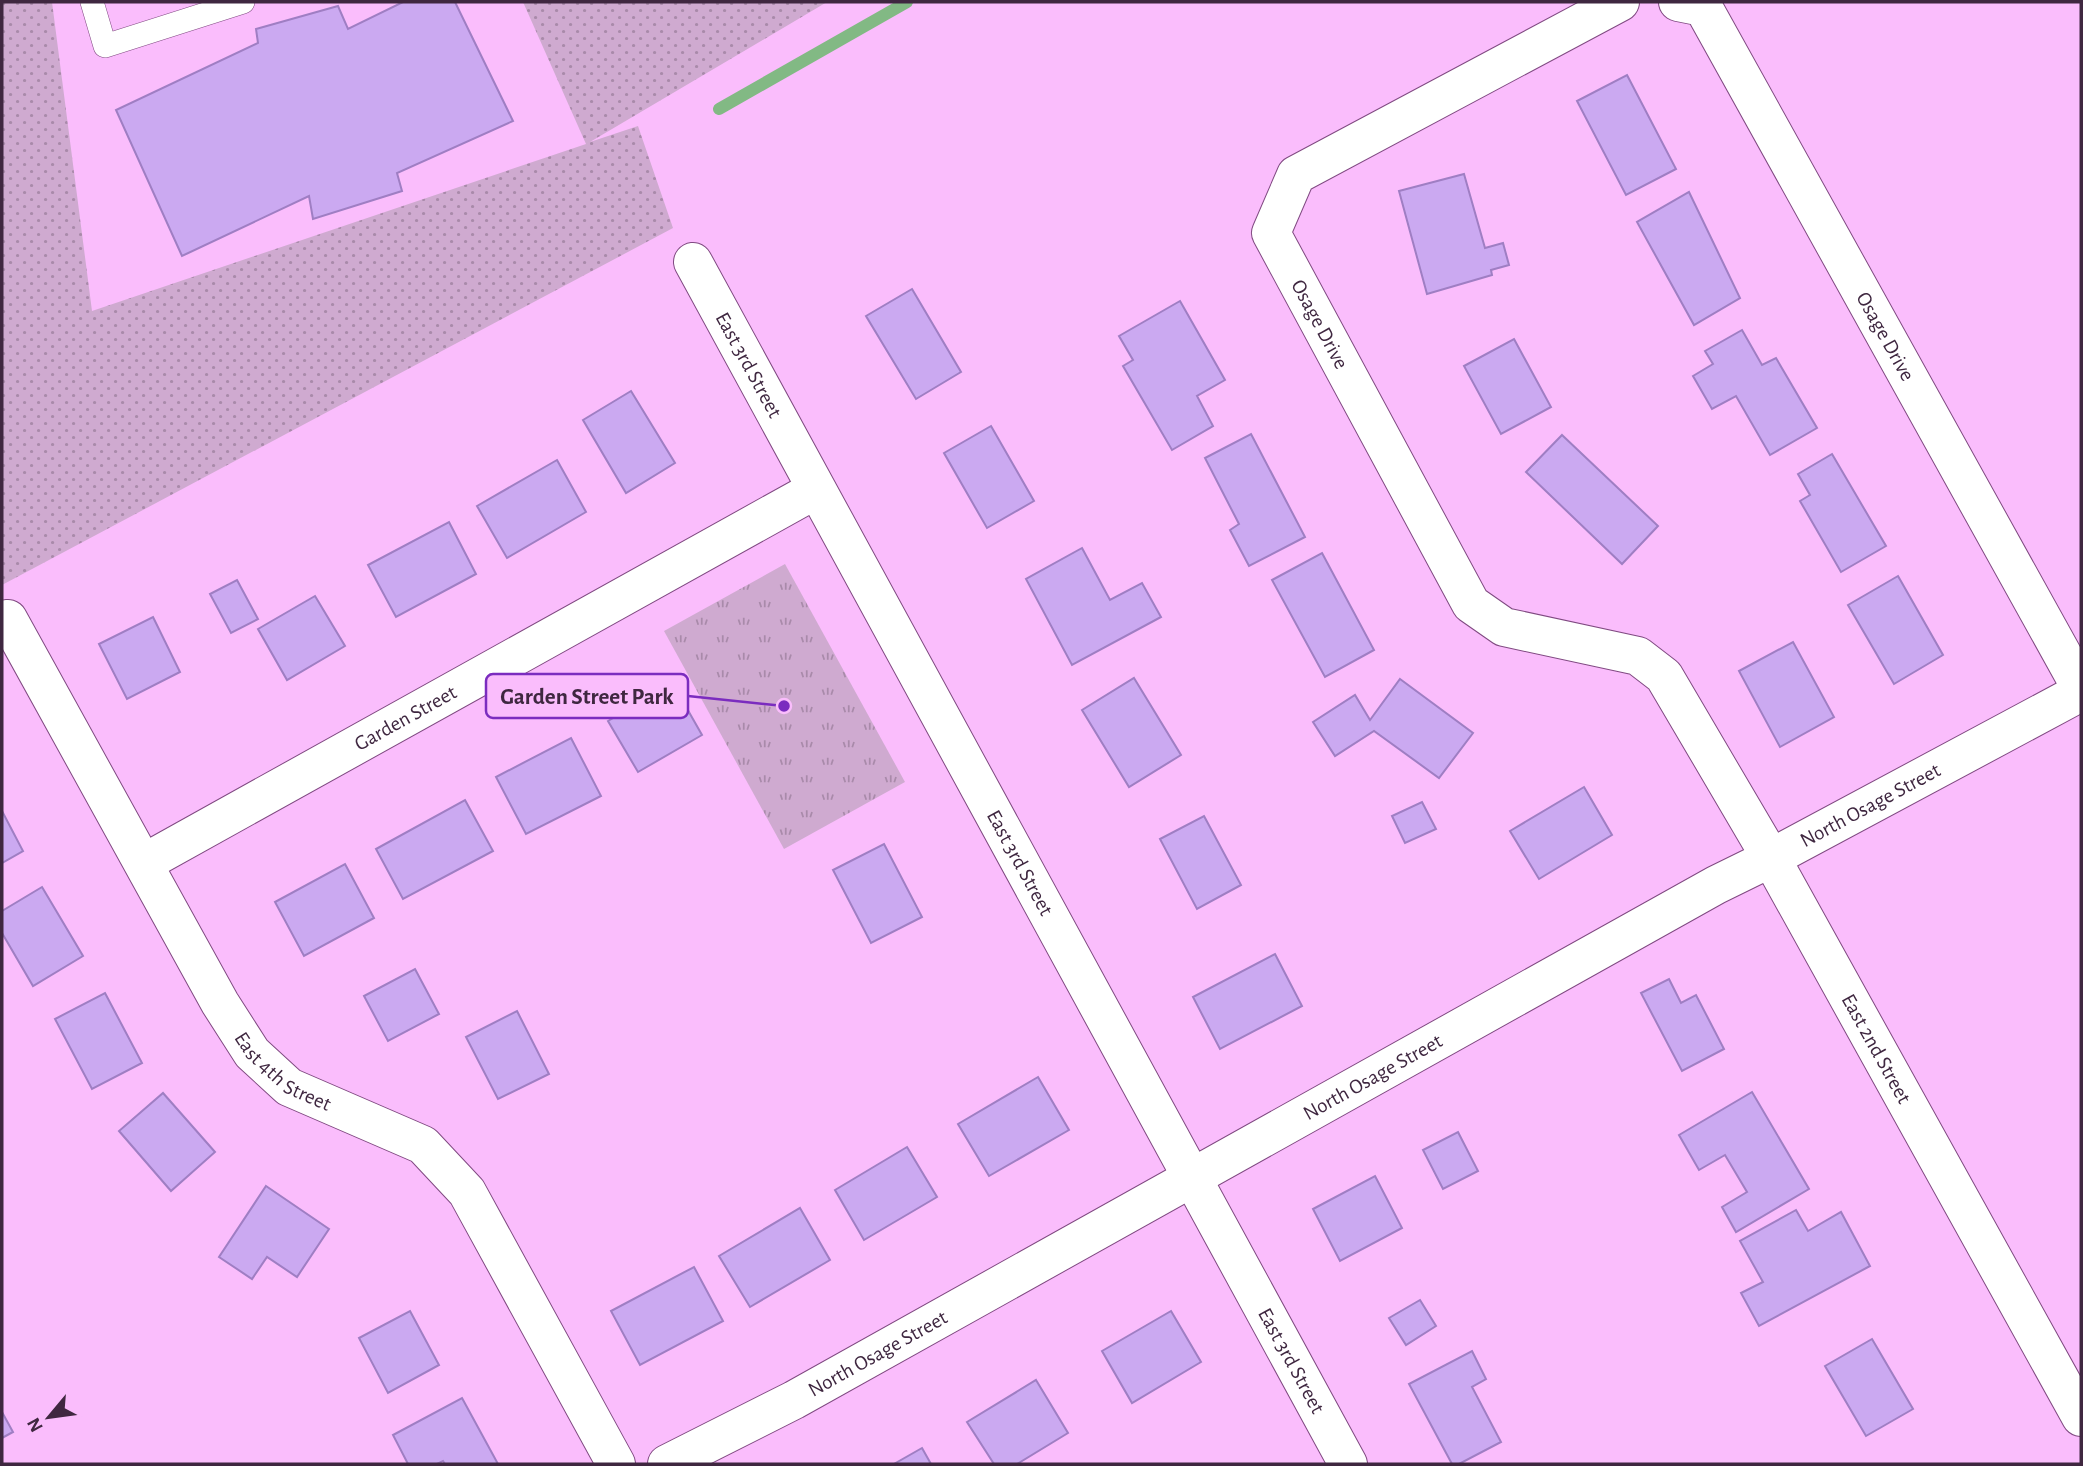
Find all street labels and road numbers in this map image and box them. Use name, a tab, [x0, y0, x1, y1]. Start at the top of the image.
street label: Osage Drive	[1287, 276, 1352, 372]
street label: Osage Drive	[1852, 289, 1918, 384]
street label: East 3rd Street	[711, 309, 786, 421]
street label: Garden Street	[351, 681, 460, 755]
street label: North Osage Street	[1797, 759, 1944, 851]
street label: East 3rd Street	[983, 807, 1057, 919]
street label: East 2nd Street	[1838, 990, 1915, 1107]
street label: East 4th Street	[230, 1028, 334, 1115]
street label: North Osage Street	[1300, 1030, 1446, 1124]
street label: East 3rd Street	[1254, 1305, 1328, 1417]
street label: North Osage Street	[805, 1306, 951, 1401]

